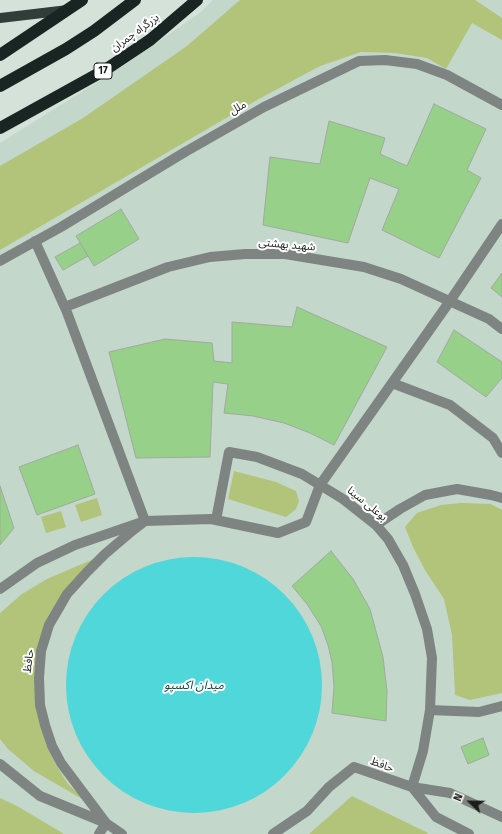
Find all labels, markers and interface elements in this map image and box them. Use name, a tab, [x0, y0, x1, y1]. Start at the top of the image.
street label: بزرگراه چمران	[108, 11, 162, 55]
road number: 17	[94, 63, 112, 79]
street label: ملل	[227, 98, 249, 118]
street label: شهید بهشتی	[258, 236, 316, 254]
street label: بوعلی سینا	[344, 484, 390, 524]
street label: حافظ	[21, 648, 37, 674]
water label: میدان اکسپو	[164, 679, 224, 693]
street label: حافظ	[369, 755, 395, 775]
north arrow	[450, 782, 490, 822]
text: N	[451, 792, 466, 803]

